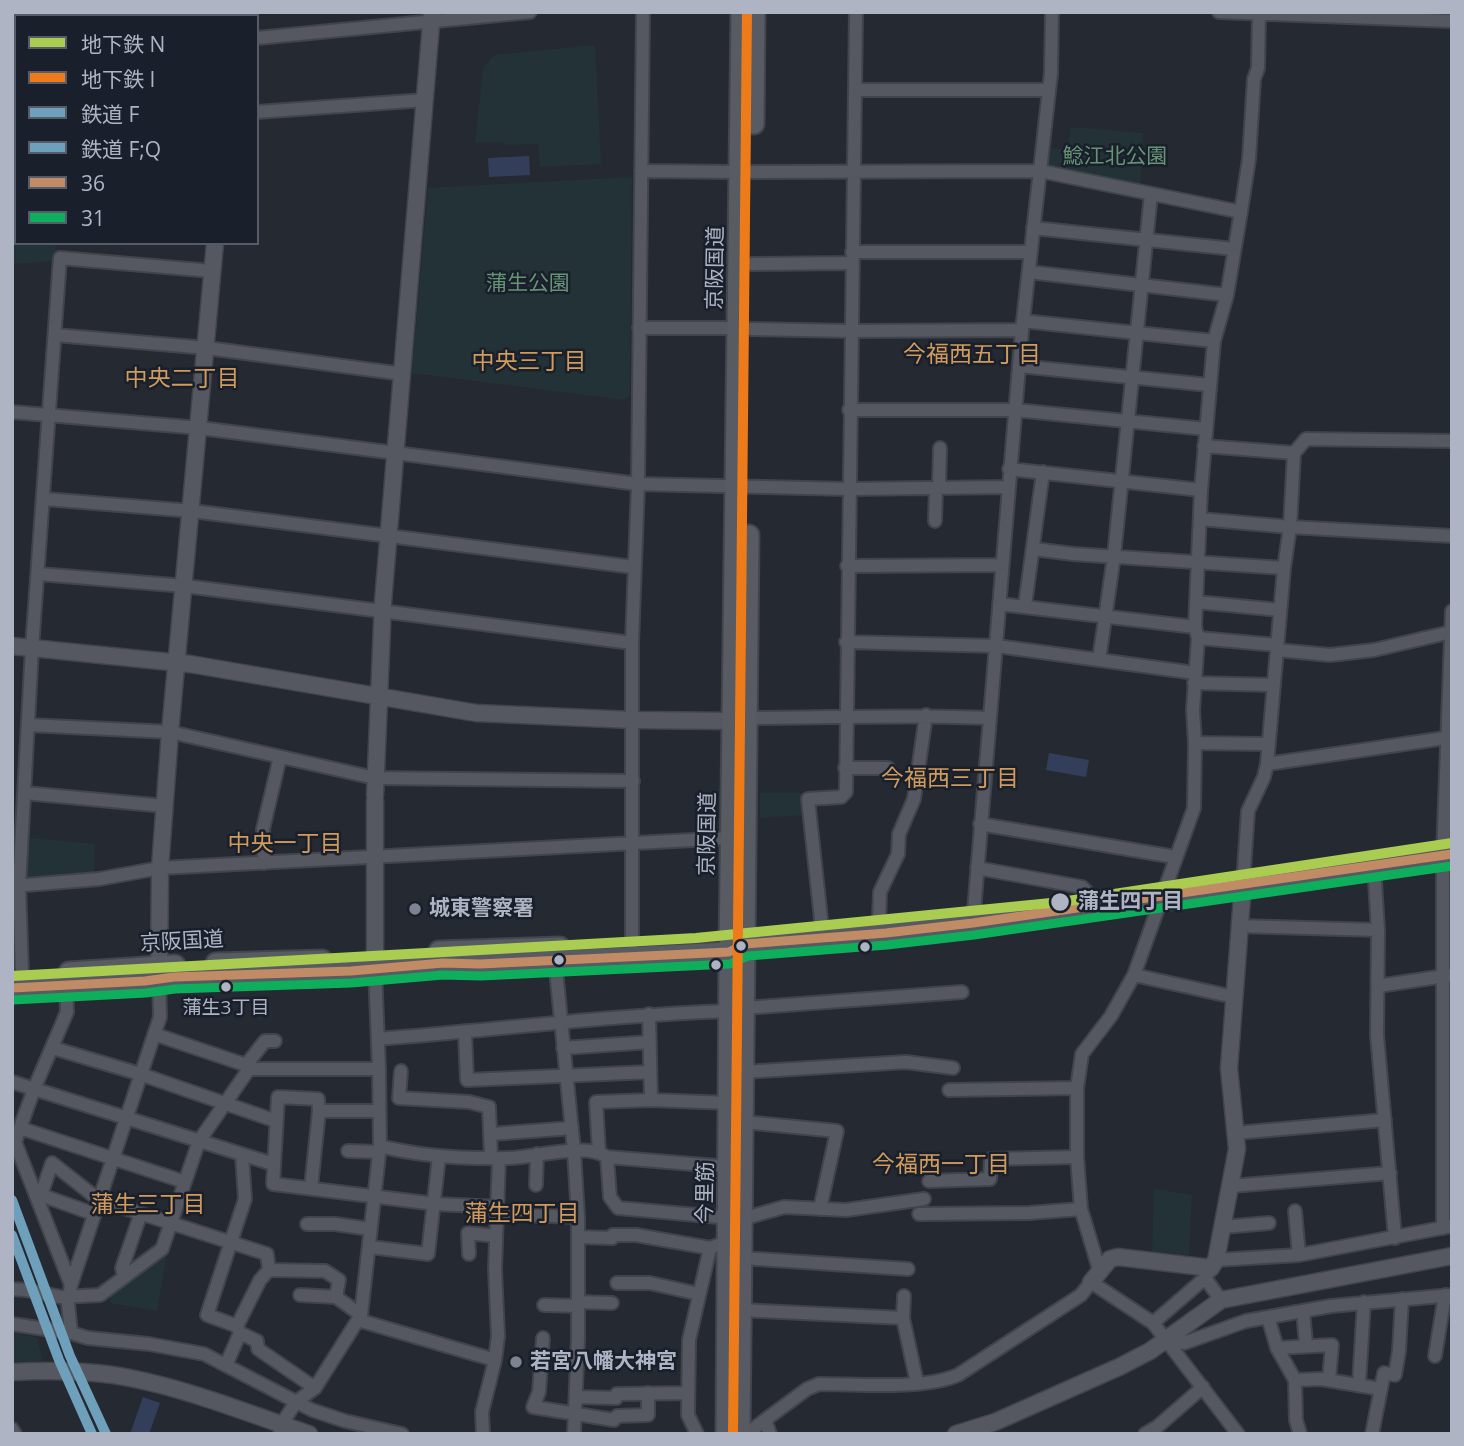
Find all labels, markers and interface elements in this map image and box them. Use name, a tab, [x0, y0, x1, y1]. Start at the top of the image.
legend	[14, 14, 259, 245]
text: 地下鉄 N	[81, 30, 165, 58]
text: 地下鉄 I	[81, 65, 155, 93]
text: 鉄道 F	[81, 100, 139, 128]
text: 鉄道 F;Q	[81, 135, 161, 163]
park label: 鯰江北公園	[1063, 144, 1167, 170]
text: 36	[81, 169, 105, 197]
text: 31	[81, 204, 105, 232]
street label: 京阪国道	[703, 226, 729, 310]
park label: 蒲生公園	[486, 271, 570, 297]
district label: 今福西五丁目	[903, 341, 1041, 369]
district label: 中央三丁目	[472, 348, 586, 376]
district label: 中央二丁目	[125, 365, 239, 393]
district label: 今福西三丁目	[881, 765, 1019, 793]
street label: 京阪国道	[695, 792, 721, 876]
district label: 中央一丁目	[228, 830, 342, 858]
place label: 蒲生四丁目	[1078, 889, 1183, 915]
marker: 蒲生四丁目	[1049, 891, 1071, 913]
place label: 城東警察署	[429, 896, 534, 922]
marker: 城東警察署	[407, 901, 423, 917]
street label: 京阪国道	[139, 927, 225, 957]
unlabelled marker	[734, 939, 748, 953]
unlabelled marker	[858, 940, 872, 954]
unlabelled marker	[552, 953, 566, 967]
unlabelled marker	[709, 958, 723, 972]
marker: 蒲生3丁目	[219, 980, 233, 994]
place label: 蒲生3丁目	[183, 998, 269, 1020]
district label: 今福西一丁目	[872, 1151, 1010, 1179]
street label: 今里筋	[693, 1161, 719, 1225]
district label: 蒲生三丁目	[91, 1191, 205, 1219]
district label: 蒲生四丁目	[465, 1200, 579, 1228]
place label: 若宮八幡大神宮	[530, 1349, 677, 1375]
marker: 若宮八幡大神宮	[508, 1354, 524, 1370]

